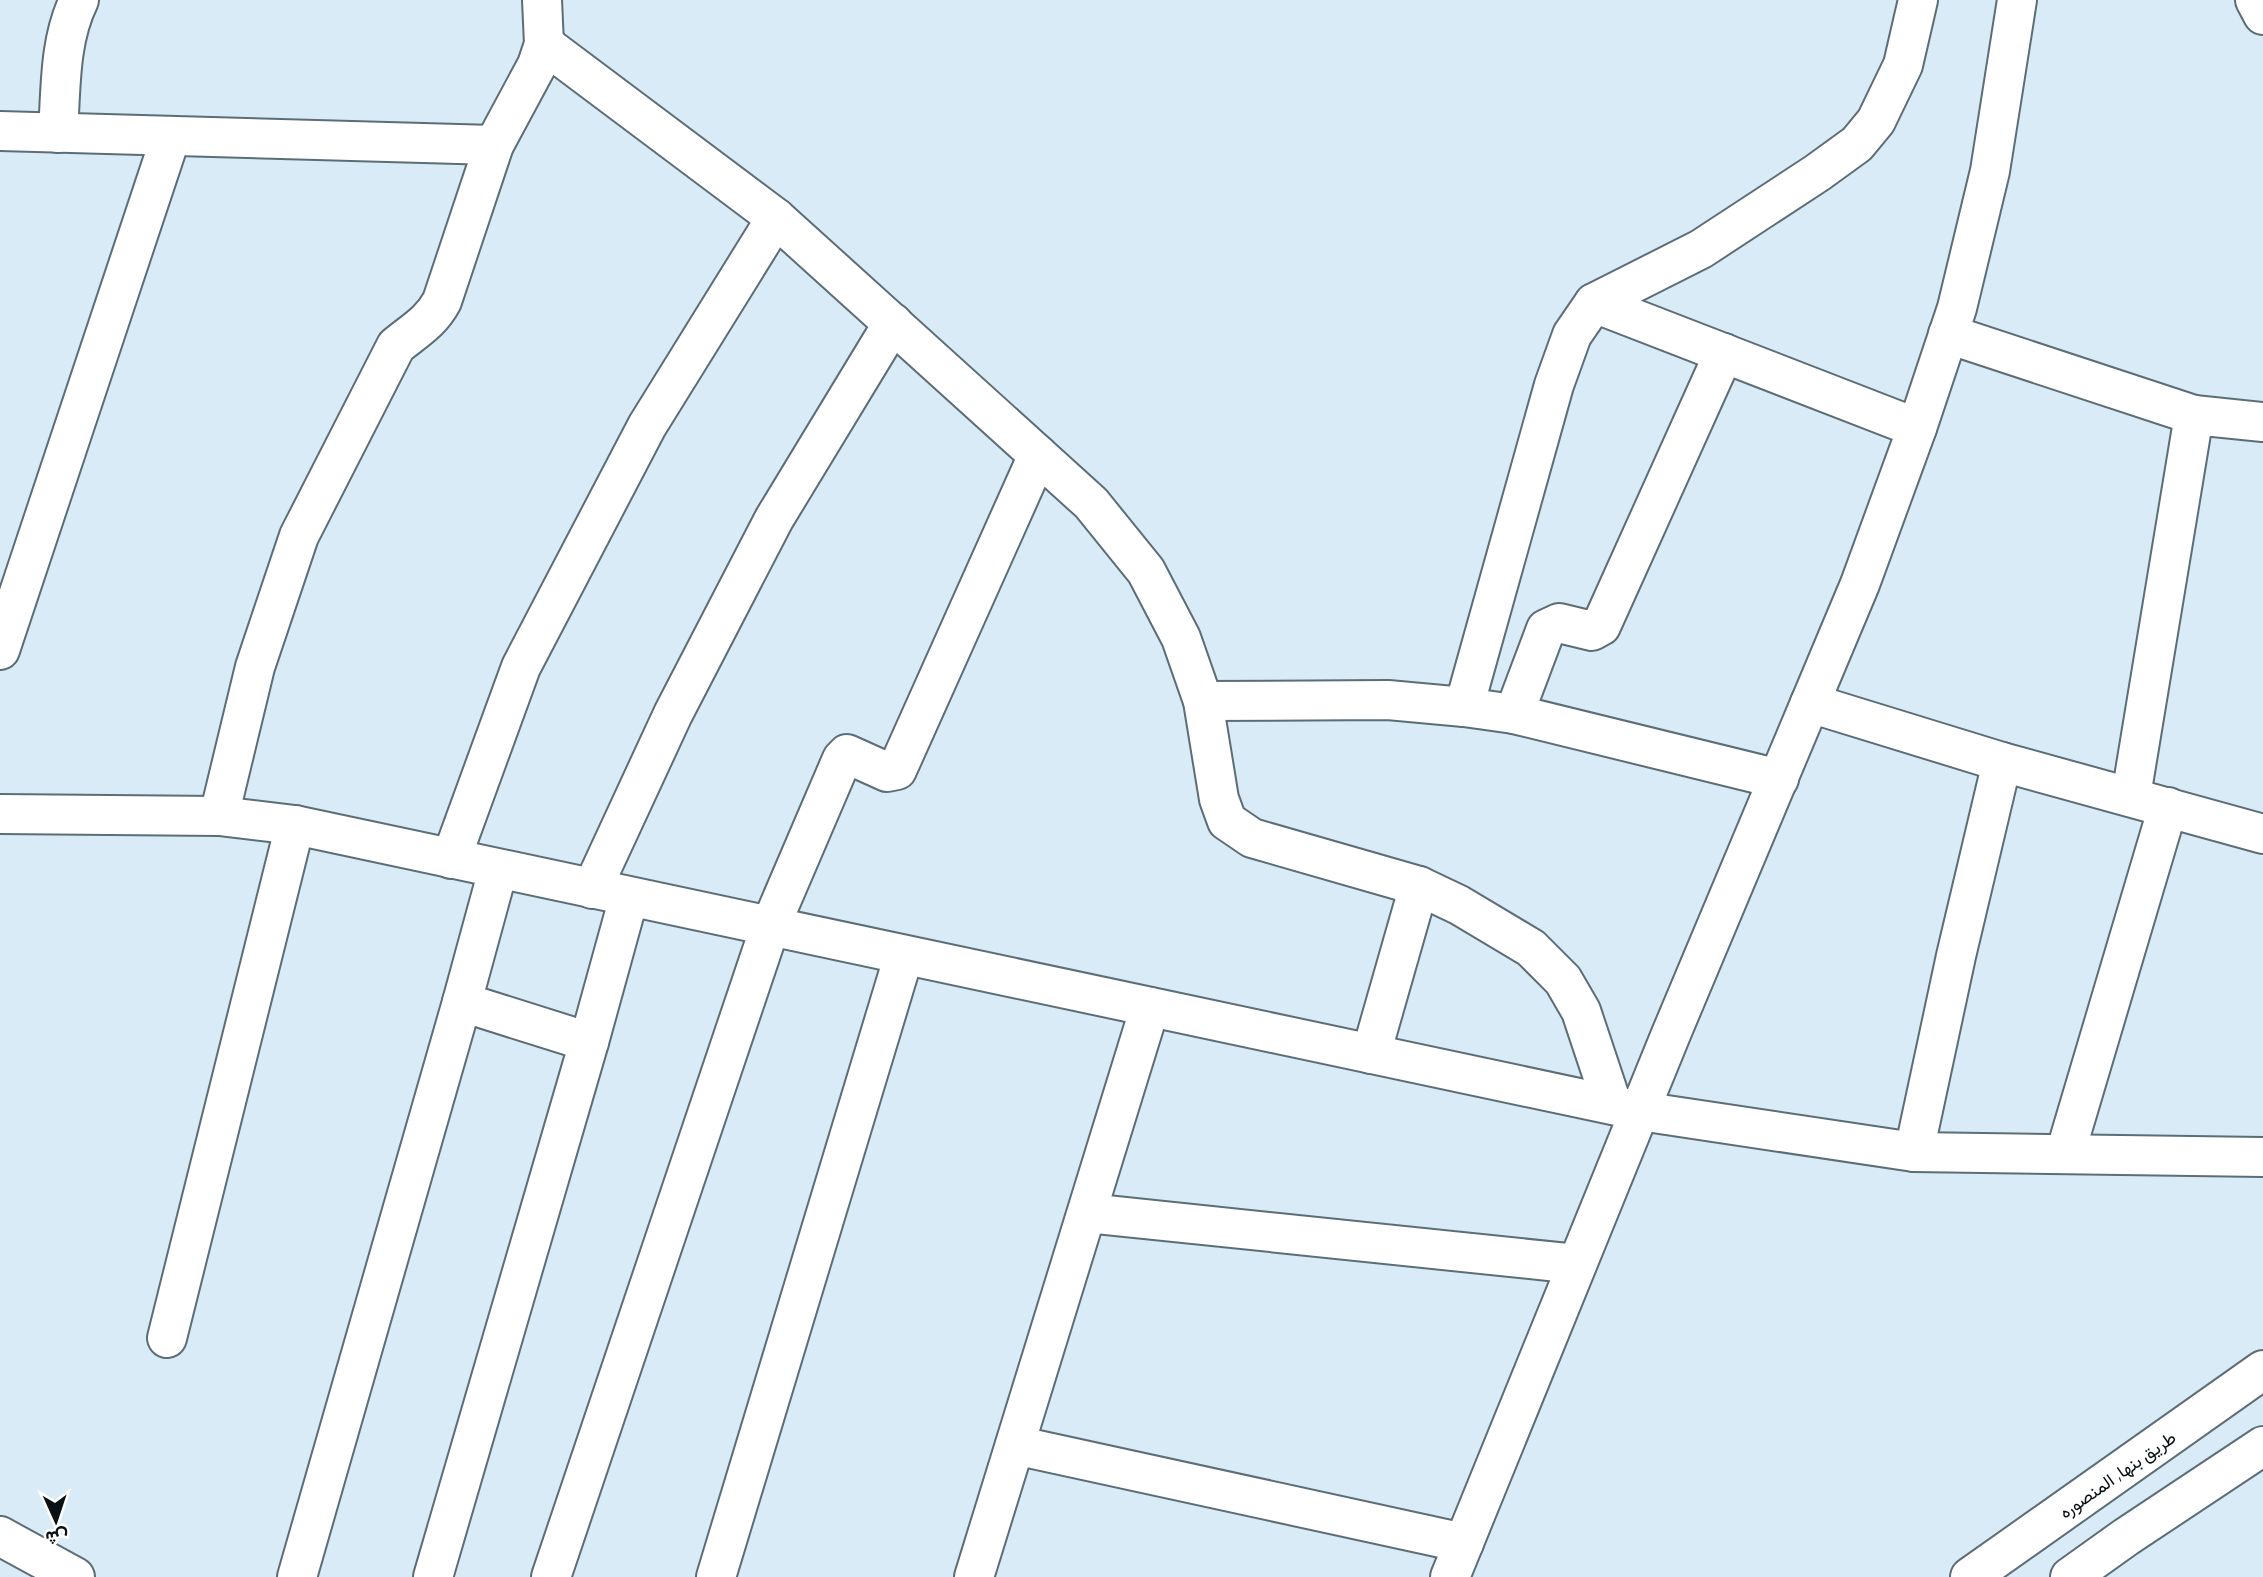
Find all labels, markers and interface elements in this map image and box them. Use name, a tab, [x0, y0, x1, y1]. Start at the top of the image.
street label: طريق بنها, المنصوره	[2054, 1426, 2180, 1523]
north arrow	[21, 1486, 91, 1556]
text: ش	[45, 1525, 69, 1551]

